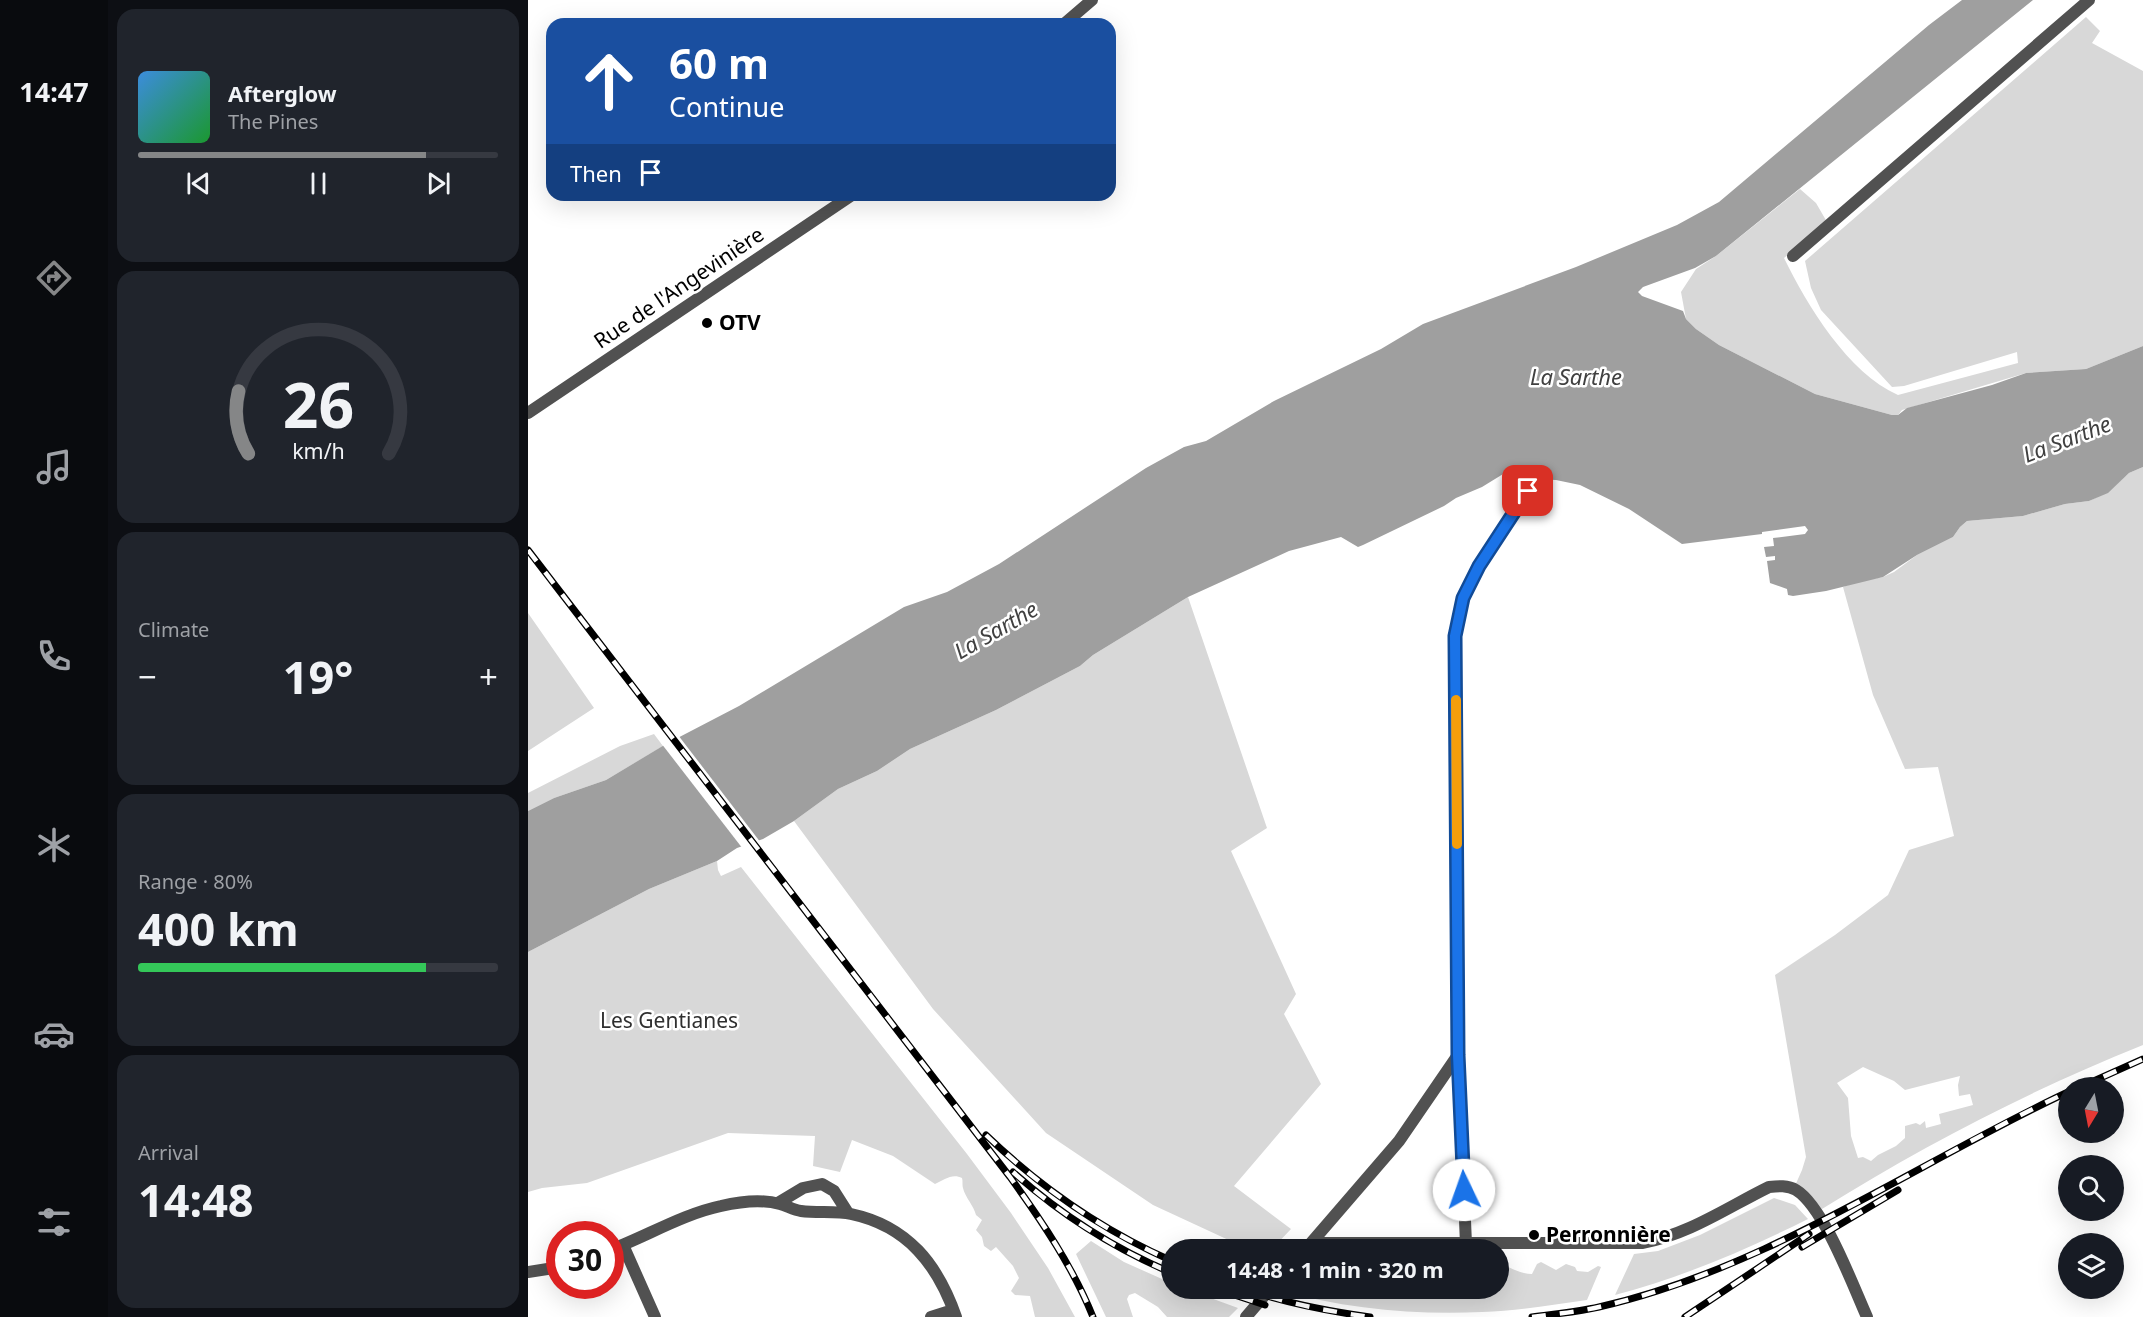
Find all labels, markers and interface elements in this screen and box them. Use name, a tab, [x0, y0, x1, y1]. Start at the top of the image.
text: 60 m	[669, 34, 769, 91]
icon: ahead	[570, 42, 648, 120]
text: 14:47	[19, 73, 89, 110]
text: Afterglow	[228, 78, 337, 108]
text: Continue	[669, 88, 784, 125]
text: The Pines	[228, 108, 318, 135]
icon: arrive	[634, 156, 667, 189]
text: Then	[570, 158, 622, 188]
icon: previous	[182, 167, 215, 200]
icon: pause	[302, 167, 335, 200]
icon: next	[422, 167, 455, 200]
street label: Rue de l'Angevinière	[588, 220, 769, 355]
icon: directions	[33, 257, 75, 299]
place label: OTV	[719, 308, 761, 336]
marker: OTV	[700, 316, 714, 330]
text: 26	[282, 361, 354, 446]
water label: La Sarthe	[1530, 361, 1622, 391]
water label: La Sarthe	[2018, 408, 2115, 469]
text: km/h	[292, 436, 344, 465]
icon: music	[33, 446, 75, 488]
pin	[1502, 465, 1553, 516]
icon: arrive	[1511, 474, 1544, 507]
water label: La Sarthe	[948, 593, 1043, 665]
text: Climate	[138, 616, 209, 643]
icon: phone	[33, 635, 75, 677]
text: 19°	[283, 646, 353, 707]
text: −	[138, 654, 157, 699]
text: +	[479, 654, 498, 699]
icon: climate	[33, 824, 75, 866]
text: Range · 80%	[138, 868, 253, 895]
text: 400 km	[138, 898, 299, 959]
park label: Les Gentianes	[600, 1006, 738, 1034]
icon: car	[33, 1013, 75, 1055]
north arrow	[2058, 1077, 2124, 1143]
map controls	[2058, 1077, 2124, 1299]
text: Arrival	[138, 1139, 199, 1166]
button: search	[2058, 1155, 2124, 1221]
position arrow	[1432, 1158, 1496, 1222]
text: 14:48	[138, 1169, 254, 1230]
icon: filters	[33, 1201, 75, 1243]
place label: Perronnière	[1546, 1220, 1671, 1248]
speed limit sign: 30	[546, 1221, 624, 1299]
marker: Perronnière	[1527, 1228, 1541, 1242]
button: layers	[2058, 1233, 2124, 1299]
text: 14:48 · 1 min · 320 m	[1226, 1254, 1444, 1284]

